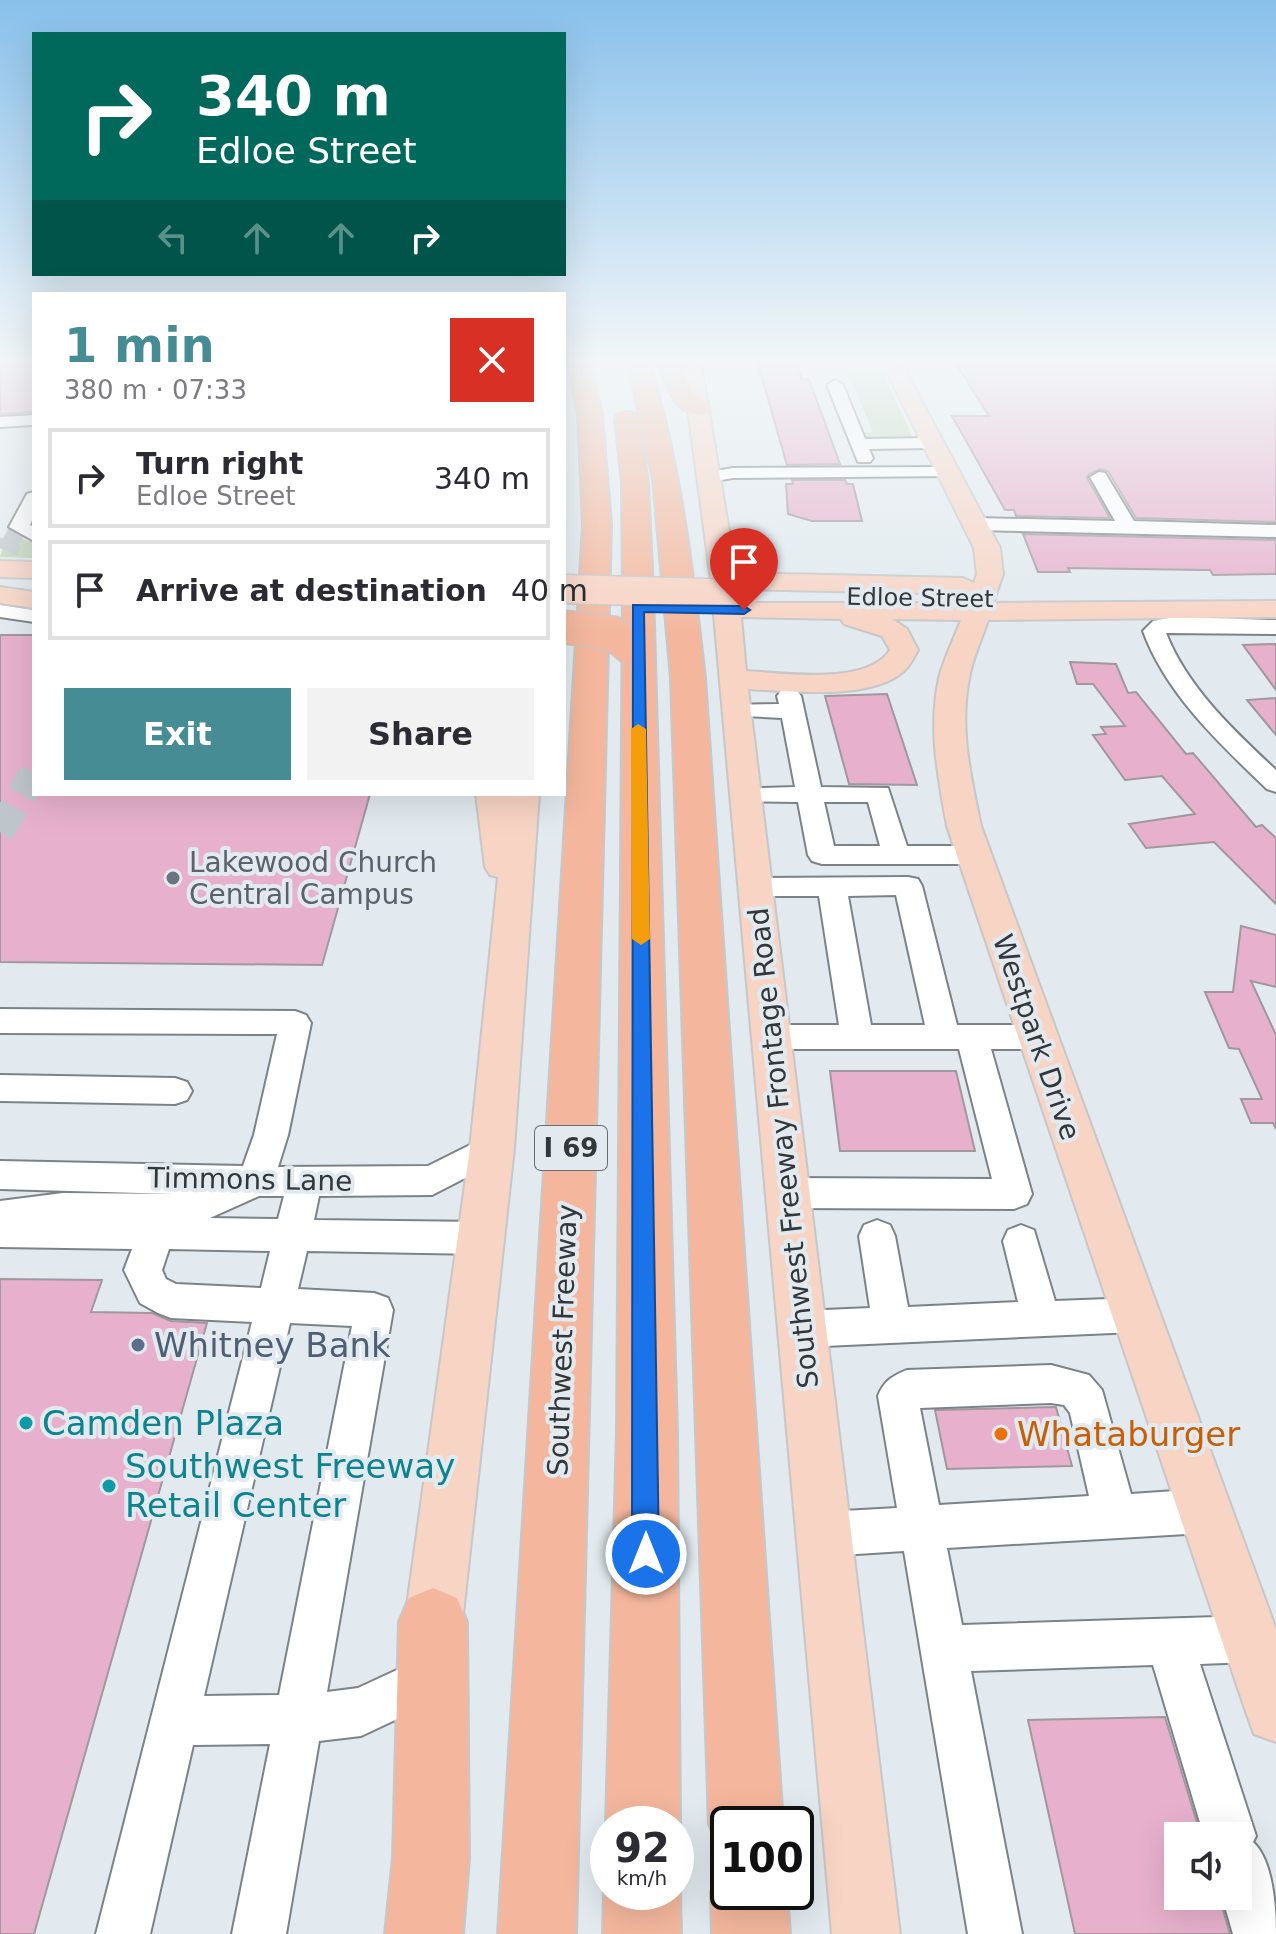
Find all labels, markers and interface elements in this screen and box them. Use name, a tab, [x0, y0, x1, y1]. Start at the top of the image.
text: 340 m	[196, 63, 391, 128]
icon: right	[64, 64, 168, 168]
text: Edloe Street	[196, 130, 417, 171]
icon: left	[151, 216, 195, 260]
icon: ahead	[235, 216, 279, 260]
icon: ahead	[319, 216, 363, 260]
icon: right	[403, 216, 447, 260]
text: 1 min	[64, 317, 215, 373]
button: close	[450, 318, 534, 402]
text: 380 m · 07:33	[64, 375, 247, 405]
text: Turn right	[136, 446, 303, 481]
icon: right	[68, 456, 112, 500]
text: 340 m	[434, 461, 530, 496]
text: Edloe Street	[136, 481, 295, 511]
pin	[710, 528, 778, 610]
icon: arrive	[722, 540, 766, 584]
icon: arrive	[68, 568, 112, 612]
text: Arrive at destination	[136, 573, 487, 608]
text: 40 m	[511, 573, 588, 608]
street label: Edloe Street	[846, 583, 994, 613]
button: Exit	[64, 688, 291, 780]
button: Share	[307, 688, 534, 780]
place label: Lakewood Church Central Campus	[189, 846, 437, 911]
marker: Lakewood Church Central Campus	[164, 869, 182, 887]
street label: Southwest Freeway Frontage Road	[742, 906, 825, 1390]
street label: Westpark Drive	[986, 930, 1087, 1144]
road number: I 69	[535, 1126, 607, 1170]
street label: Timmons Lane	[146, 1161, 353, 1198]
street label: Southwest Freeway	[541, 1204, 584, 1477]
place label: Whitney Bank	[154, 1325, 391, 1365]
marker: Whitney Bank	[129, 1336, 147, 1354]
place label: Camden Plaza	[42, 1403, 284, 1443]
marker: Camden Plaza	[17, 1414, 35, 1432]
place label: Whataburger	[1017, 1414, 1240, 1454]
marker: Whataburger	[992, 1425, 1010, 1443]
place label: Southwest Freeway Retail Center	[125, 1446, 455, 1525]
marker: Southwest Freeway Retail Center	[100, 1477, 118, 1495]
position arrow	[604, 1512, 688, 1596]
speed limit sign: 100	[710, 1806, 814, 1910]
map controls	[1164, 1822, 1252, 1910]
button: sound	[1164, 1822, 1252, 1910]
text: 92	[614, 1825, 670, 1871]
text: km/h	[617, 1866, 667, 1890]

